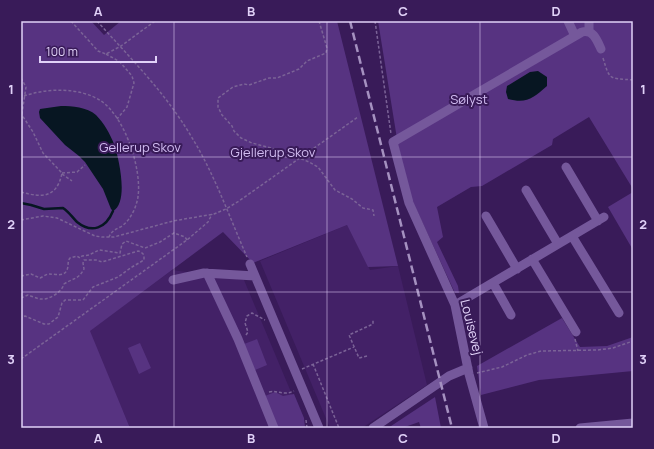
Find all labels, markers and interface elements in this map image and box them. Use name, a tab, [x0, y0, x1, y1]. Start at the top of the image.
text: A	[94, 2, 103, 20]
text: B	[247, 2, 255, 20]
text: C	[398, 2, 408, 20]
text: D	[551, 2, 561, 20]
scale bar	[40, 38, 156, 64]
text: 100 m	[46, 43, 78, 60]
text: 1	[8, 80, 14, 98]
text: 1	[640, 80, 646, 98]
park label: Sølyst	[450, 90, 488, 108]
park label: Gellerup Skov	[99, 138, 181, 156]
park label: Gjellerup Skov	[231, 143, 316, 161]
text: 2	[7, 215, 15, 233]
text: 2	[639, 215, 647, 233]
street label: Louisevej	[456, 297, 488, 357]
text: 3	[7, 350, 15, 368]
text: 3	[639, 350, 647, 368]
text: A	[94, 429, 103, 447]
text: B	[247, 429, 255, 447]
text: C	[398, 429, 408, 447]
text: D	[551, 429, 561, 447]

